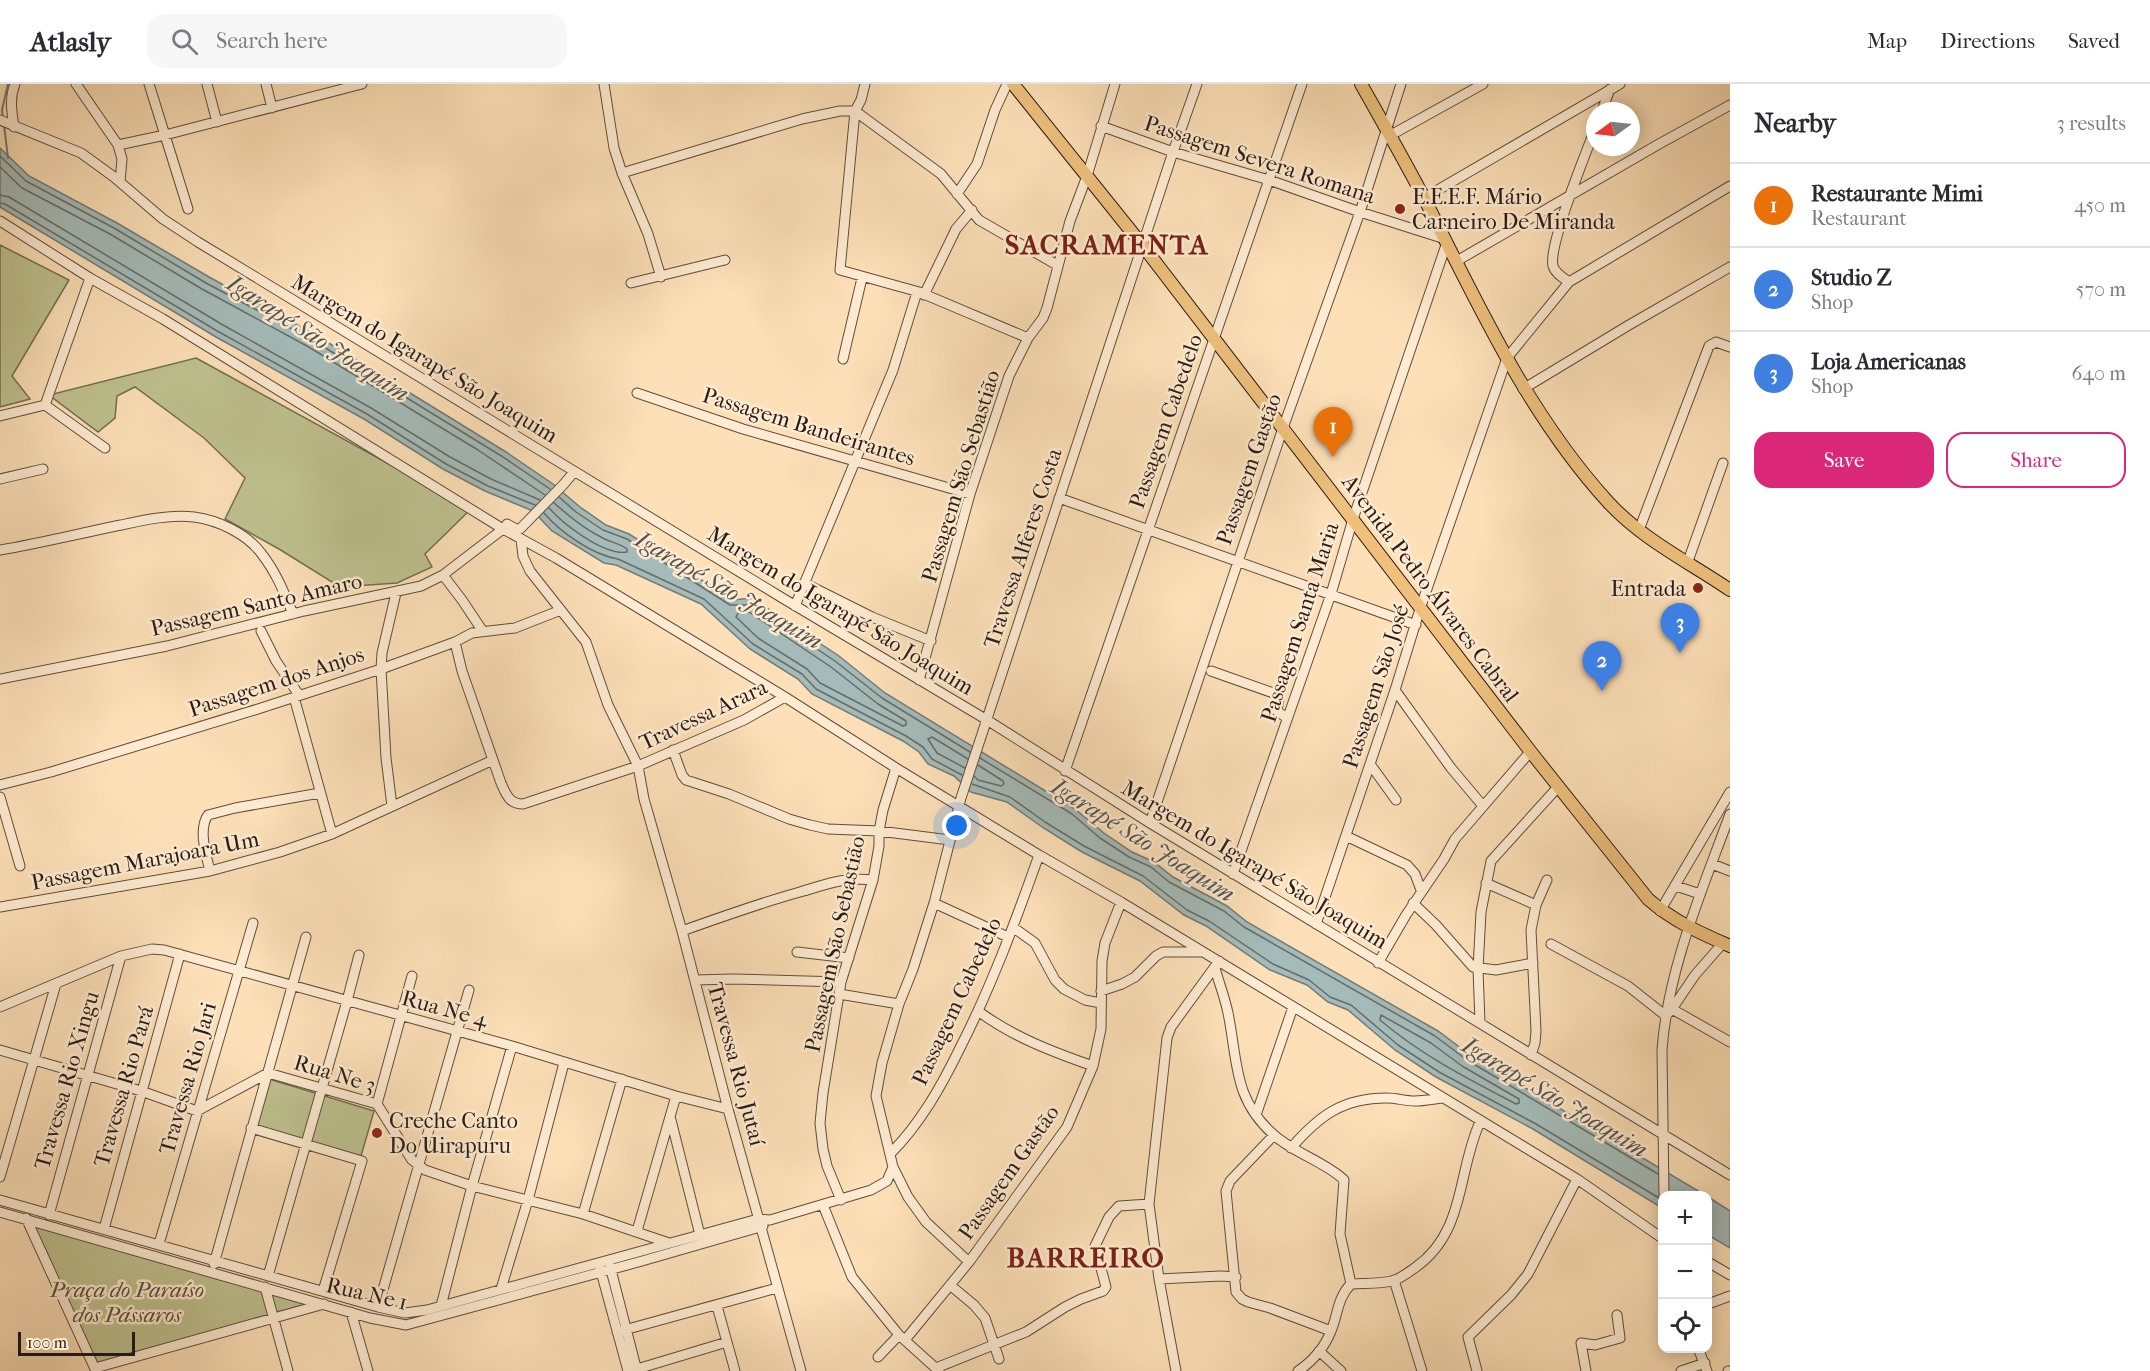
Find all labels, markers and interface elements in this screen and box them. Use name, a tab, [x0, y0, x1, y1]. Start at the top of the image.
search box	[147, 14, 567, 68]
text: Atlasly	[30, 25, 111, 58]
icon: search	[168, 25, 201, 58]
text: Search here	[216, 28, 328, 54]
text: Map	[1867, 29, 1907, 53]
text: Directions	[1940, 29, 2035, 53]
text: Saved	[2068, 29, 2120, 53]
north arrow	[1586, 102, 1640, 156]
text: Nearby	[1754, 108, 1836, 139]
street label: Passagem Severa Romana	[1141, 110, 1379, 210]
text: 3 results	[2057, 112, 2126, 135]
text: Restaurante Mimi	[1811, 181, 1983, 207]
place label: E.E.E.F. Mário Carneiro De Miranda	[1412, 184, 1616, 235]
text: 1	[1770, 194, 1777, 217]
text: 450 m	[2074, 194, 2126, 217]
marker: E.E.E.F. Mário Carneiro De Miranda	[1393, 202, 1407, 216]
text: Restaurant	[1811, 207, 1907, 230]
district label: SACRAMENTA	[1005, 228, 1209, 261]
text: Studio Z	[1811, 265, 1892, 291]
water label: Igarapé São Joaquim	[221, 268, 414, 407]
street label: Margem do Igarapé São Joaquim	[287, 269, 563, 449]
text: 2	[1768, 278, 1779, 301]
text: 570 m	[2076, 278, 2126, 301]
text: Shop	[1811, 291, 1853, 314]
street label: Passagem Cabedelo	[1124, 331, 1208, 512]
text: Loja Americanas	[1811, 349, 1966, 375]
text: 3	[1769, 362, 1778, 385]
text: 640 m	[2071, 362, 2126, 385]
street label: Passagem São Sebastião	[916, 367, 1006, 586]
text: Shop	[1811, 375, 1853, 398]
street label: Passagem Bandeirantes	[699, 382, 918, 472]
street label: Passagem Gastão	[1211, 390, 1287, 548]
pin: 1	[1314, 408, 1352, 457]
button: Save	[1754, 432, 1934, 488]
button: Share	[1946, 432, 2126, 488]
street label: Travessa Alferes Costa	[978, 444, 1068, 651]
street label: Avenida Pedro Álvares Cabral	[1336, 468, 1525, 707]
street label: Passagem Santa Maria	[1255, 518, 1345, 725]
street label: Margem do Igarapé São Joaquim	[703, 521, 979, 701]
water label: Igarapé São Joaquim	[630, 525, 827, 655]
street label: Passagem Santo Amaro	[148, 568, 365, 642]
place label: Entrada	[1610, 576, 1687, 602]
marker: Entrada	[1691, 581, 1705, 595]
street label: Passagem São José	[1337, 601, 1415, 772]
pin: 3	[1660, 604, 1700, 653]
street label: Passagem dos Anjos	[185, 641, 367, 723]
pin: 2	[1582, 642, 1622, 691]
street label: Travessa Arara	[635, 674, 772, 756]
water label: Igarapé São Joaquim	[1045, 772, 1240, 908]
street label: Margem do Igarapé São Joaquim	[1117, 775, 1393, 955]
your location	[942, 811, 971, 840]
street label: Passagem Marajoara Um	[29, 826, 262, 896]
street label: Passagem São Sebastião	[799, 834, 871, 1055]
street label: Passagem Cabedelo	[907, 913, 1007, 1090]
street label: Travessa Rio Jutaí	[702, 980, 770, 1149]
street label: Rua Ne 4	[399, 985, 491, 1033]
street label: Travessa Rio Xingu	[29, 988, 105, 1172]
street label: Travessa Rio Jari	[154, 999, 222, 1157]
street label: Travessa Rio Pará	[89, 1002, 160, 1170]
water label: Igarapé São Joaquim	[1456, 1030, 1653, 1163]
street label: Rua Ne 3	[291, 1049, 379, 1099]
street label: Passagem Gastão	[953, 1100, 1065, 1245]
place label: Creche Canto Do Uirapuru	[389, 1108, 518, 1159]
marker: Creche Canto Do Uirapuru	[370, 1126, 384, 1140]
map controls	[1658, 1191, 1712, 1353]
button: +	[1658, 1191, 1712, 1245]
district label: BARREIRO	[1007, 1241, 1165, 1274]
button: −	[1658, 1245, 1712, 1299]
street label: Rua Ne 1	[324, 1272, 410, 1316]
park label: Praça do Paraíso dos Pássaros	[49, 1277, 204, 1328]
button: locate	[1658, 1299, 1712, 1353]
scale bar	[18, 1329, 135, 1356]
text: 100 m	[27, 1333, 67, 1352]

